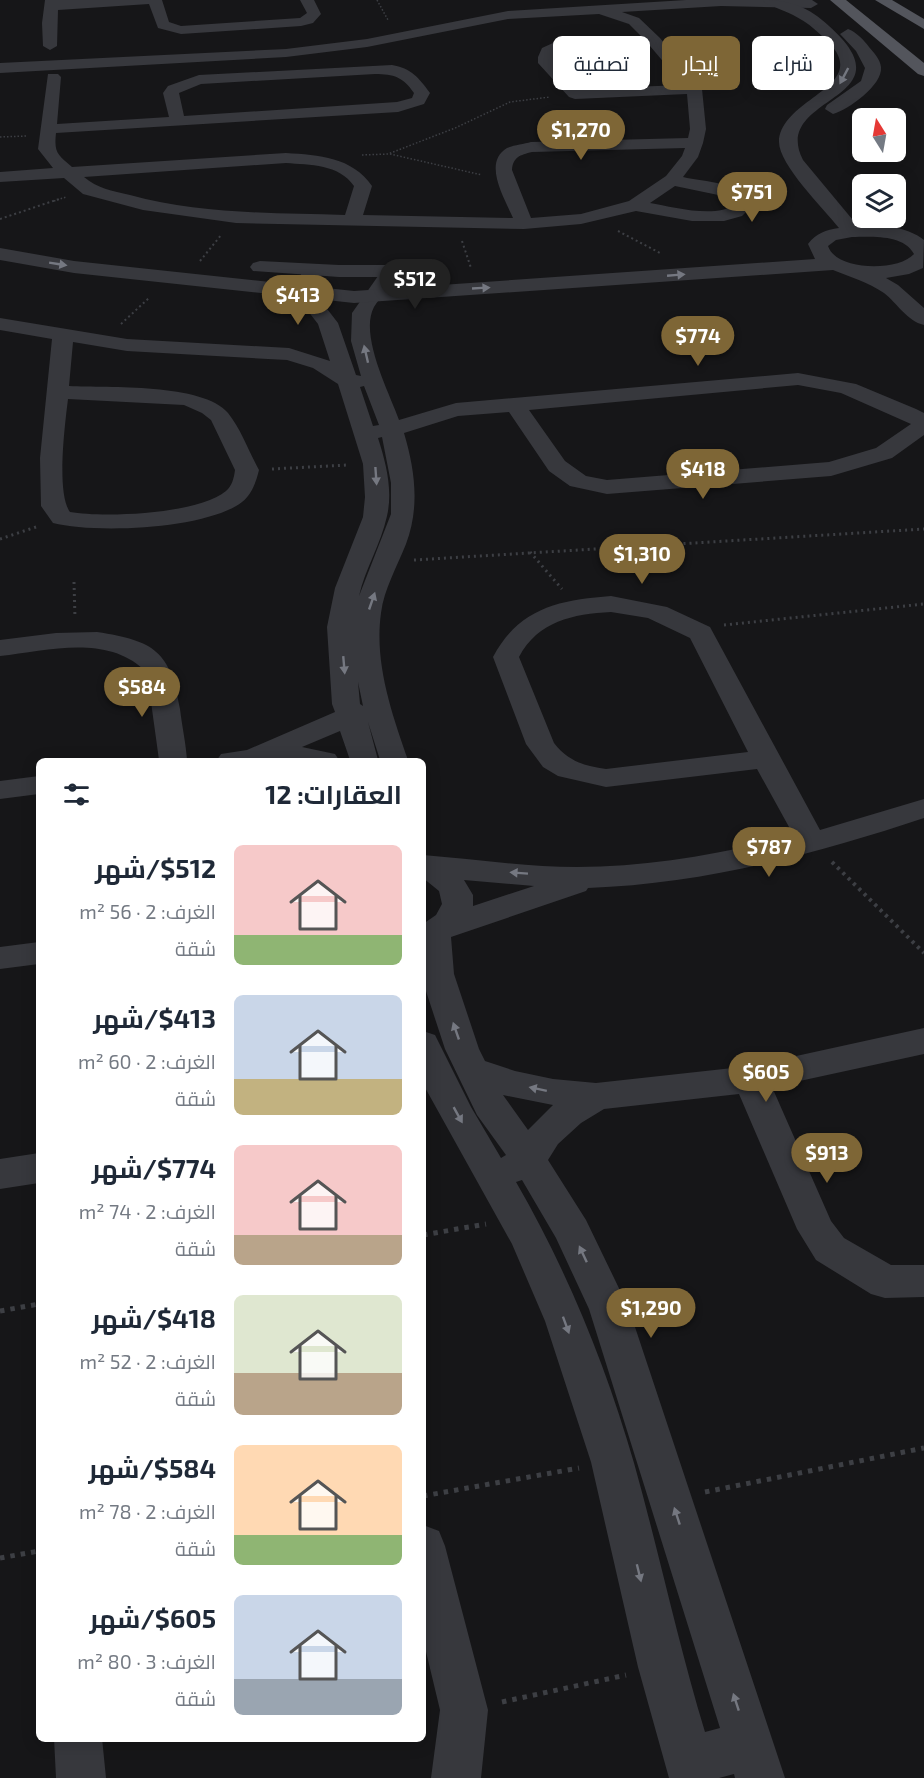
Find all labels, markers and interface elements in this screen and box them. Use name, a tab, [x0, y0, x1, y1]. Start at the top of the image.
chip: تصفية	[553, 36, 650, 90]
chip: إيجار	[662, 36, 740, 90]
chip: شراء	[752, 36, 834, 90]
one-way arrow	[839, 68, 850, 85]
north arrow	[852, 108, 906, 162]
map controls	[852, 108, 906, 228]
pin: $1,270	[532, 110, 630, 161]
text: $1,270	[551, 117, 611, 141]
pin: $751	[716, 172, 788, 223]
button: layers	[852, 174, 906, 228]
text: $751	[731, 179, 773, 203]
pin: $512	[379, 259, 451, 310]
one-way arrow	[48, 260, 67, 269]
text: $512	[394, 266, 436, 290]
one-way arrow	[666, 270, 685, 280]
pin: $413	[262, 275, 334, 326]
text: $413	[276, 282, 320, 306]
one-way arrow	[472, 283, 491, 292]
pin: $774	[662, 316, 734, 367]
text: $774	[675, 323, 721, 347]
one-way arrow	[361, 344, 370, 363]
pin: $418	[667, 449, 739, 500]
text: $418	[680, 456, 726, 480]
one-way arrow	[371, 467, 381, 486]
pin: $1,310	[593, 534, 691, 585]
text: $1,310	[613, 541, 671, 565]
one-way arrow	[367, 592, 377, 610]
one-way arrow	[339, 656, 349, 675]
pin: $584	[106, 667, 178, 718]
text: $584	[118, 674, 166, 698]
icon: filters	[60, 778, 93, 811]
text: العقارات: 12	[265, 778, 402, 809]
pin: $787	[733, 827, 805, 878]
text: $787	[746, 834, 792, 858]
text: $512/شهر	[95, 852, 216, 883]
icon: home	[282, 869, 354, 941]
one-way arrow	[510, 869, 529, 878]
text: الغرف: 2 · 56 m²	[79, 899, 216, 923]
text: شقة	[175, 936, 216, 960]
text: $413/شهر	[93, 1002, 216, 1033]
icon: home	[282, 1019, 354, 1091]
one-way arrow	[450, 1022, 460, 1040]
text: الغرف: 2 · 60 m²	[78, 1049, 216, 1073]
pin: $605	[730, 1052, 802, 1103]
text: $605	[742, 1059, 790, 1083]
one-way arrow	[528, 1084, 547, 1093]
text: شقة	[175, 1086, 216, 1110]
one-way arrow	[452, 1107, 463, 1123]
pin: $913	[791, 1133, 863, 1184]
text: $913	[805, 1140, 849, 1164]
text: $774/شهر	[92, 1152, 216, 1183]
icon: home	[282, 1169, 354, 1241]
text: الغرف: 2 · 74 m²	[79, 1199, 216, 1223]
text: شقة	[175, 1236, 216, 1260]
one-way arrow	[579, 1245, 589, 1263]
pin: $1,290	[602, 1288, 700, 1339]
text: $1,290	[620, 1295, 682, 1319]
text: $418/شهر	[92, 1302, 216, 1333]
one-way arrow	[562, 1316, 572, 1334]
icon: home	[282, 1319, 354, 1391]
text: الغرف: 2 · 52 m²	[79, 1349, 216, 1373]
text: شقة	[175, 1386, 216, 1410]
text: $584/شهر	[89, 1452, 216, 1483]
icon: home	[282, 1469, 354, 1541]
text: الغرف: 2 · 78 m²	[79, 1499, 216, 1523]
one-way arrow	[672, 1507, 681, 1525]
text: شقة	[175, 1536, 216, 1560]
one-way arrow	[634, 1564, 644, 1582]
text: $605/شهر	[90, 1602, 216, 1633]
icon: home	[282, 1619, 354, 1691]
text: الغرف: 3 · 80 m²	[77, 1649, 216, 1673]
text: شقة	[175, 1686, 216, 1710]
one-way arrow	[731, 1693, 740, 1711]

